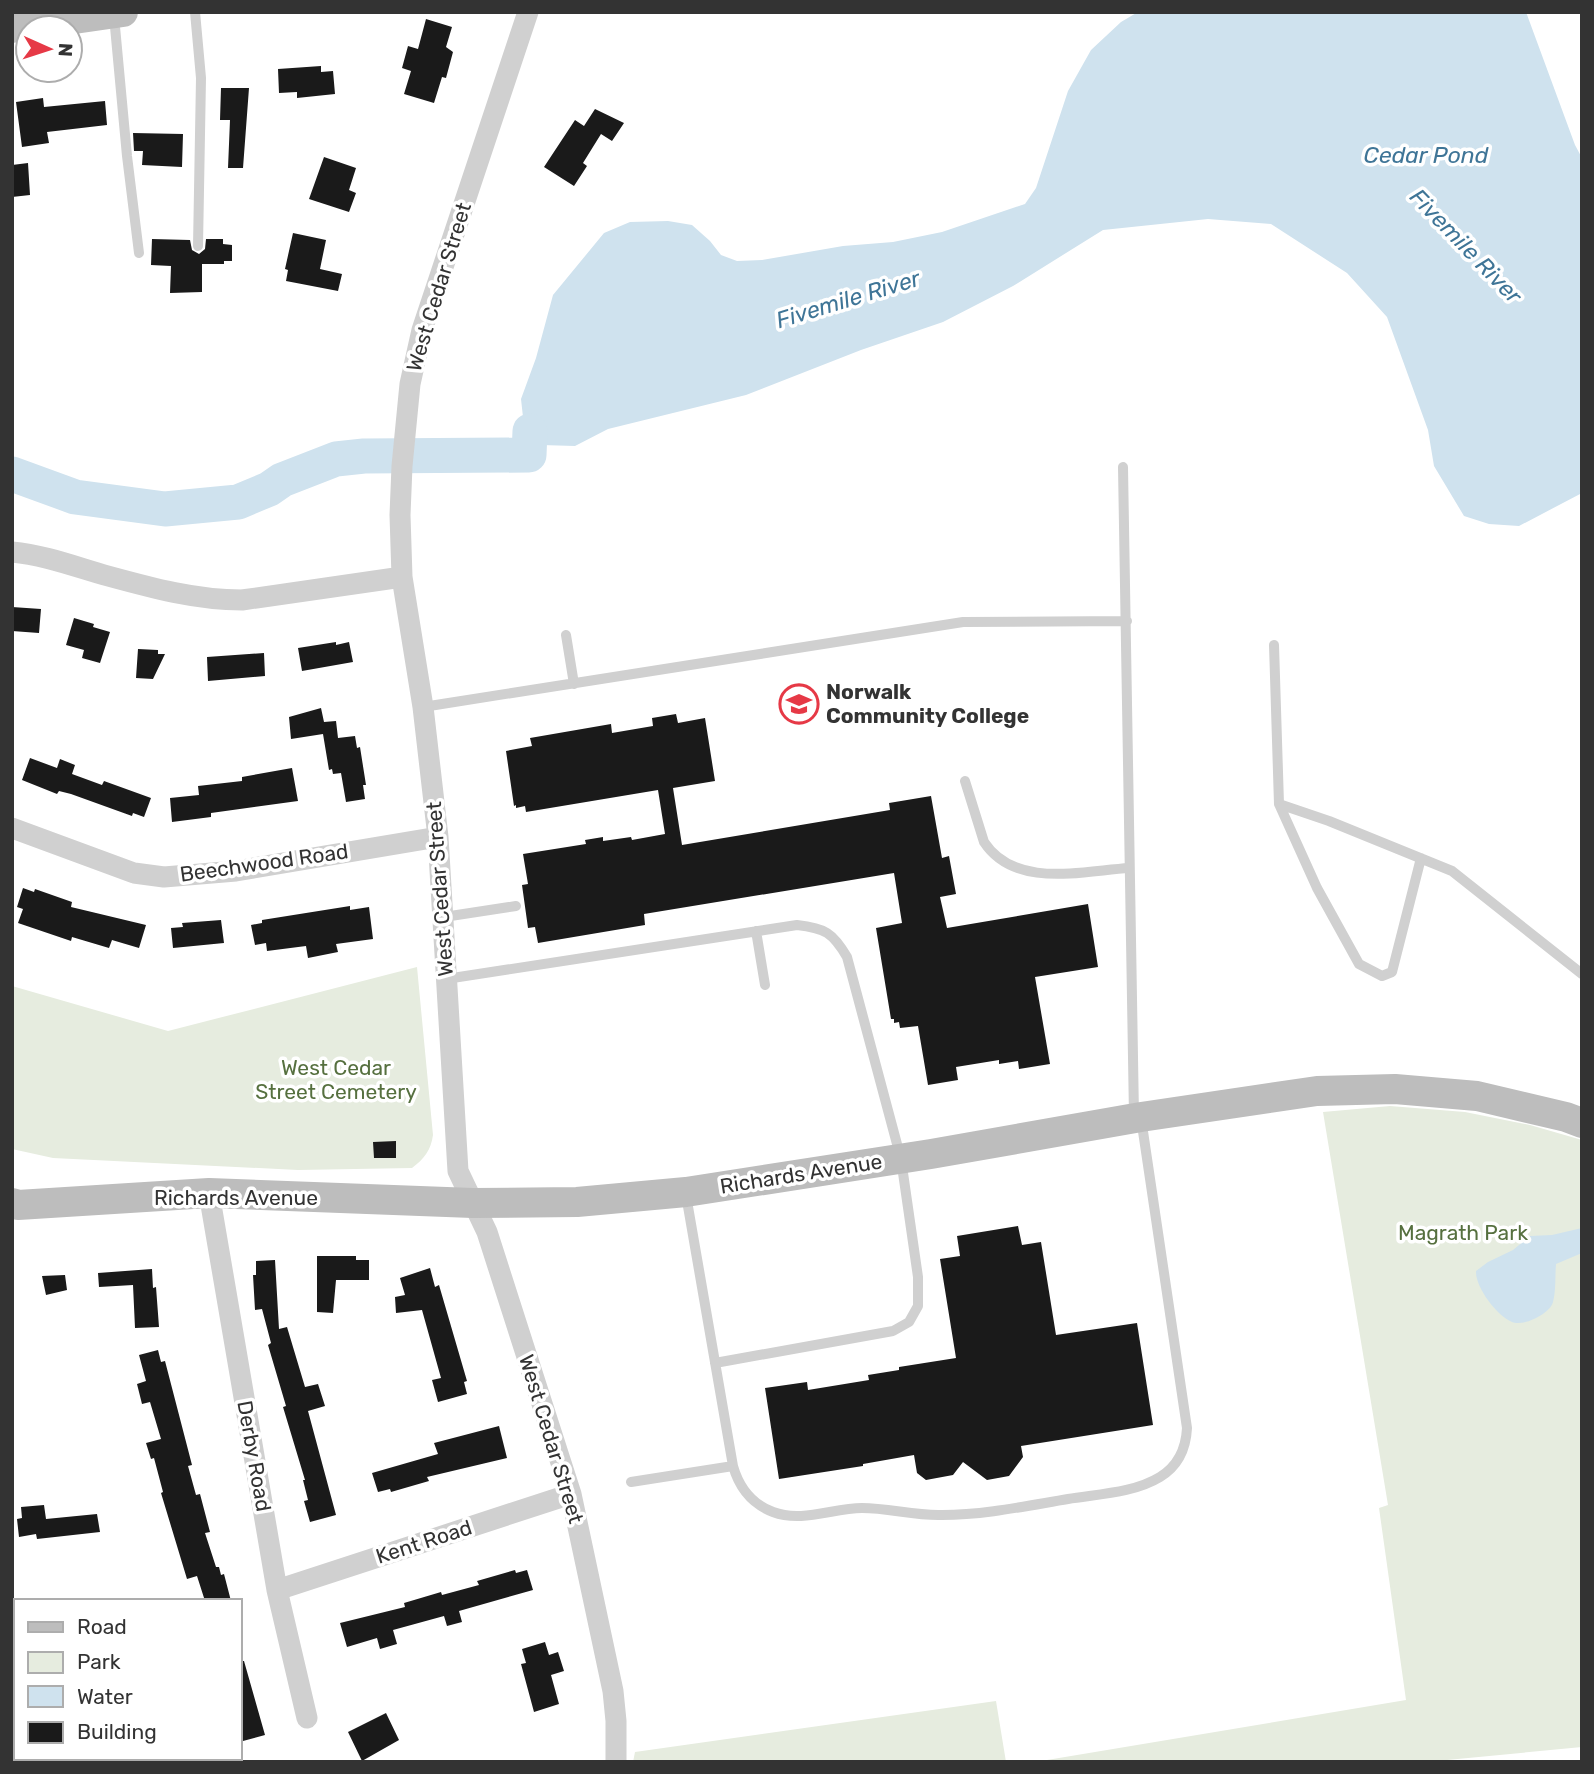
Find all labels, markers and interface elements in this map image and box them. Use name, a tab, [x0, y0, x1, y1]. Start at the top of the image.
north arrow	[14, 14, 84, 84]
text: N	[54, 42, 77, 57]
water label: Cedar Pond	[1364, 141, 1489, 169]
water label: Fivemile River	[1404, 183, 1529, 310]
street label: West Cedar Street	[401, 199, 476, 374]
water label: Fivemile River	[773, 263, 924, 334]
place label: Norwalk Community College	[826, 679, 1029, 728]
school or university icon: Norwalk Community College	[778, 683, 820, 725]
street label: West Cedar Street	[421, 801, 458, 977]
street label: Beechwood Road	[178, 838, 350, 887]
park label: West Cedar Street Cemetery	[255, 1055, 417, 1104]
street label: Richards Avenue	[718, 1148, 884, 1199]
street label: Richards Avenue	[154, 1185, 318, 1210]
park label: Magrath Park	[1398, 1220, 1528, 1245]
street label: West Cedar Street	[514, 1351, 589, 1526]
street label: Derby Road	[232, 1398, 277, 1513]
street label: Kent Road	[373, 1514, 475, 1569]
legend	[14, 1599, 242, 1760]
text: Road	[77, 1614, 127, 1639]
text: Park	[77, 1649, 121, 1674]
text: Water	[77, 1684, 133, 1709]
text: Building	[77, 1719, 157, 1744]

